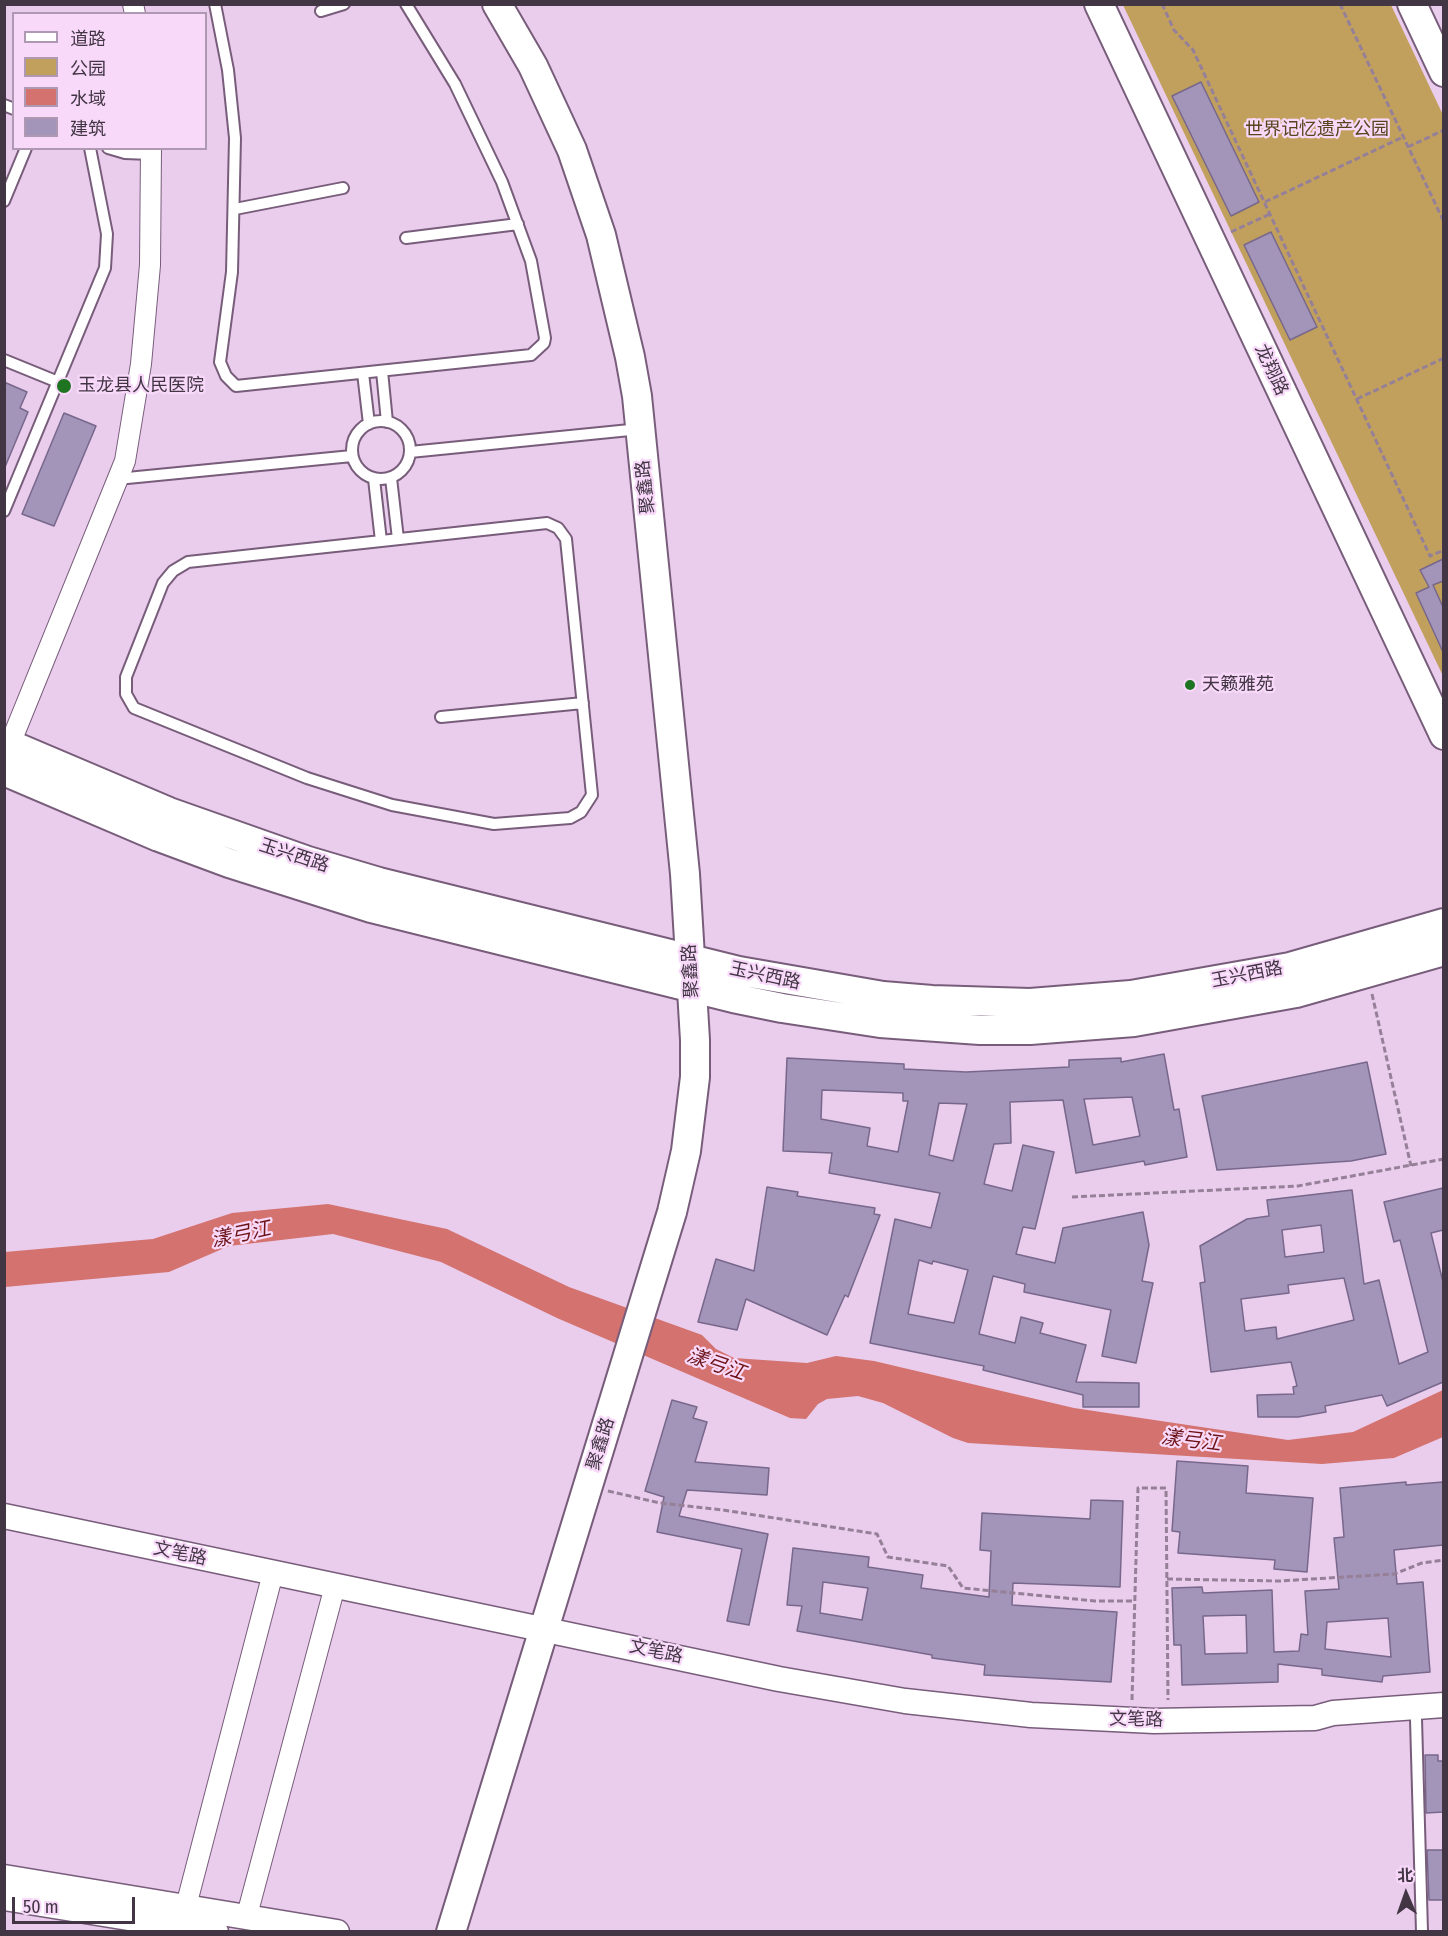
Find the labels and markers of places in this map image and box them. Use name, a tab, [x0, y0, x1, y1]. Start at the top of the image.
place label: 玉龙县人民医院	[78, 375, 204, 397]
marker: 玉龙县人民医院	[55, 377, 73, 395]
place label: 天籁雅苑	[1202, 674, 1274, 696]
marker: 天籁雅苑	[1183, 678, 1197, 692]

